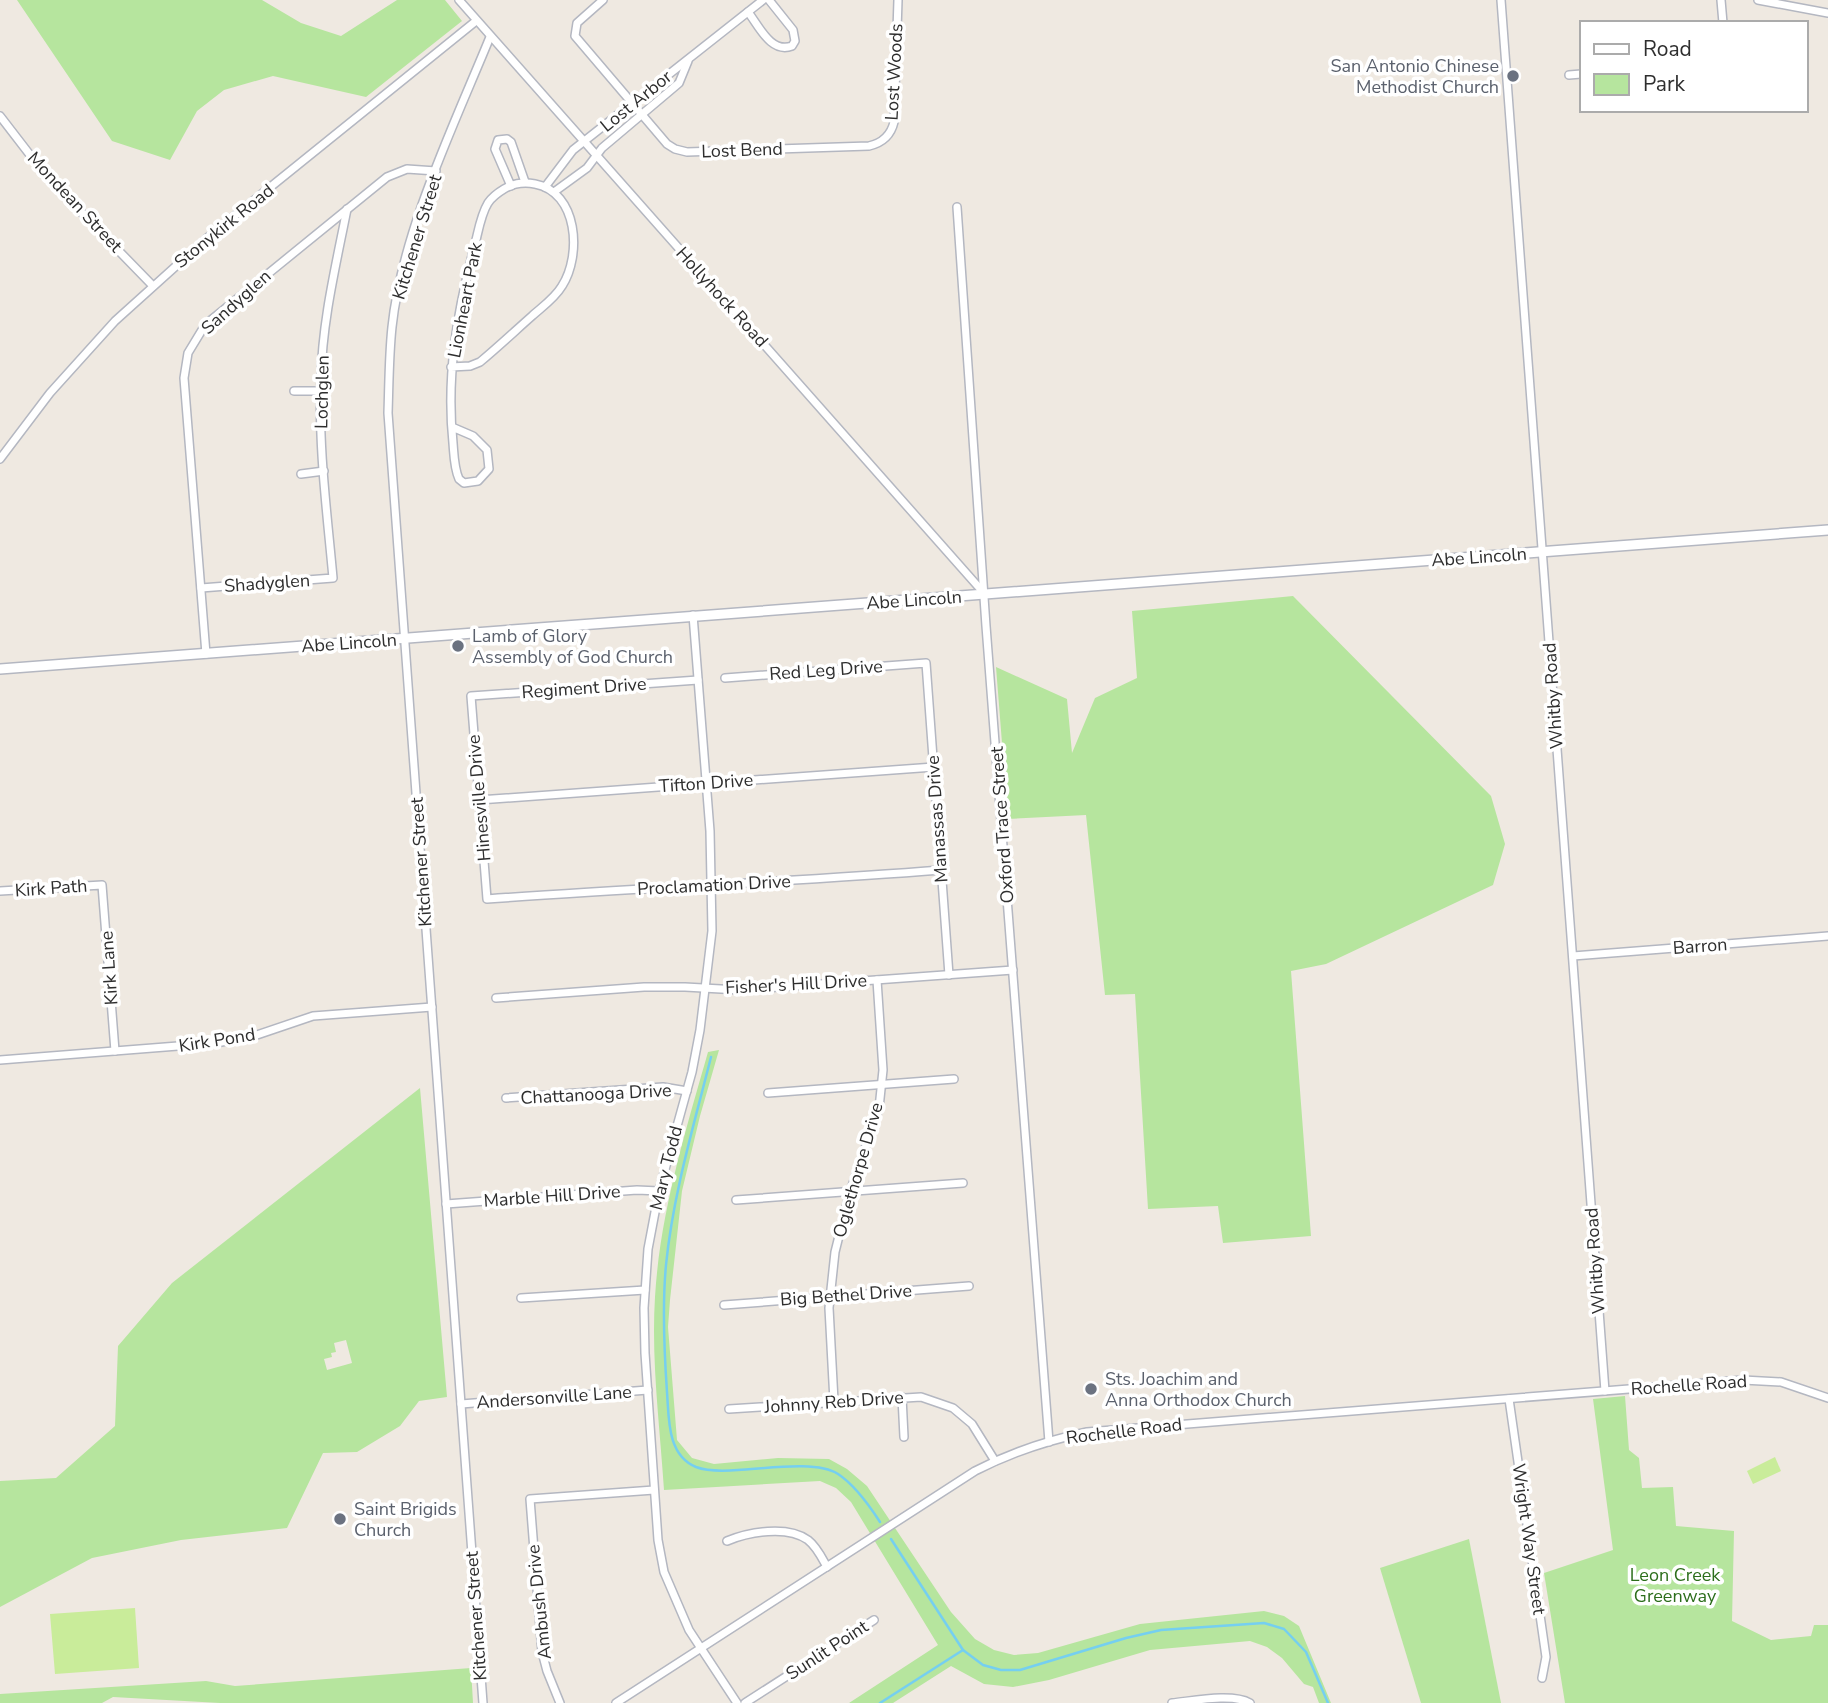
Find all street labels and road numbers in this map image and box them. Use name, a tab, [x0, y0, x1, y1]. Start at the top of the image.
street label: Lost Woods	[879, 23, 909, 121]
street label: Lost Arbor	[595, 64, 677, 137]
street label: Lost Bend	[701, 137, 783, 163]
street label: Mondean Street	[22, 147, 128, 258]
street label: Kitchener Street	[387, 171, 448, 303]
street label: Stonykirk Road	[169, 178, 279, 274]
street label: Lionheart Park	[442, 239, 488, 360]
street label: Hollyhock Road	[670, 242, 774, 352]
street label: Sandyglen	[196, 264, 276, 340]
street label: Lochglen	[309, 355, 335, 429]
street label: Abe Lincoln	[1430, 542, 1528, 572]
street label: Shadyglen	[223, 568, 311, 598]
street label: Abe Lincoln	[865, 585, 963, 615]
street label: Abe Lincoln	[300, 628, 398, 658]
street label: Whitby Road	[1537, 642, 1569, 750]
street label: Red Leg Drive	[768, 654, 884, 686]
street label: Regiment Drive	[521, 672, 647, 704]
street label: Hinesville Drive	[462, 734, 496, 862]
street label: Oxford Trace Street	[984, 745, 1019, 904]
street label: Manassas Drive	[921, 755, 953, 883]
street label: Tifton Drive	[658, 768, 754, 798]
street label: Kitchener Street	[404, 796, 437, 928]
street label: Proclamation Drive	[637, 869, 791, 901]
street label: Kirk Path	[14, 873, 88, 903]
street label: Kirk Lane	[94, 930, 124, 1006]
street label: Barron	[1672, 932, 1728, 960]
street label: Fisher's Hill Drive	[724, 968, 868, 1000]
street label: Kirk Pond	[177, 1022, 257, 1058]
street label: Chattanooga Drive	[520, 1078, 672, 1110]
street label: Oglethorpe Drive	[827, 1100, 889, 1240]
street label: Mary Todd	[644, 1123, 688, 1213]
street label: Marble Hill Drive	[483, 1179, 621, 1213]
street label: Whitby Road	[1579, 1207, 1611, 1315]
street label: Big Bethel Drive	[779, 1278, 913, 1312]
street label: Rochelle Road	[1630, 1369, 1748, 1401]
street label: Andersonville Lane	[475, 1380, 633, 1414]
street label: Johnny Reb Drive	[763, 1385, 904, 1419]
street label: Rochelle Road	[1065, 1412, 1183, 1450]
street label: Wright Way Street	[1507, 1462, 1552, 1617]
street label: Ambush Drive	[521, 1543, 557, 1661]
street label: Kitchener Street	[459, 1550, 492, 1682]
street label: Sunlit Point	[781, 1614, 873, 1686]

